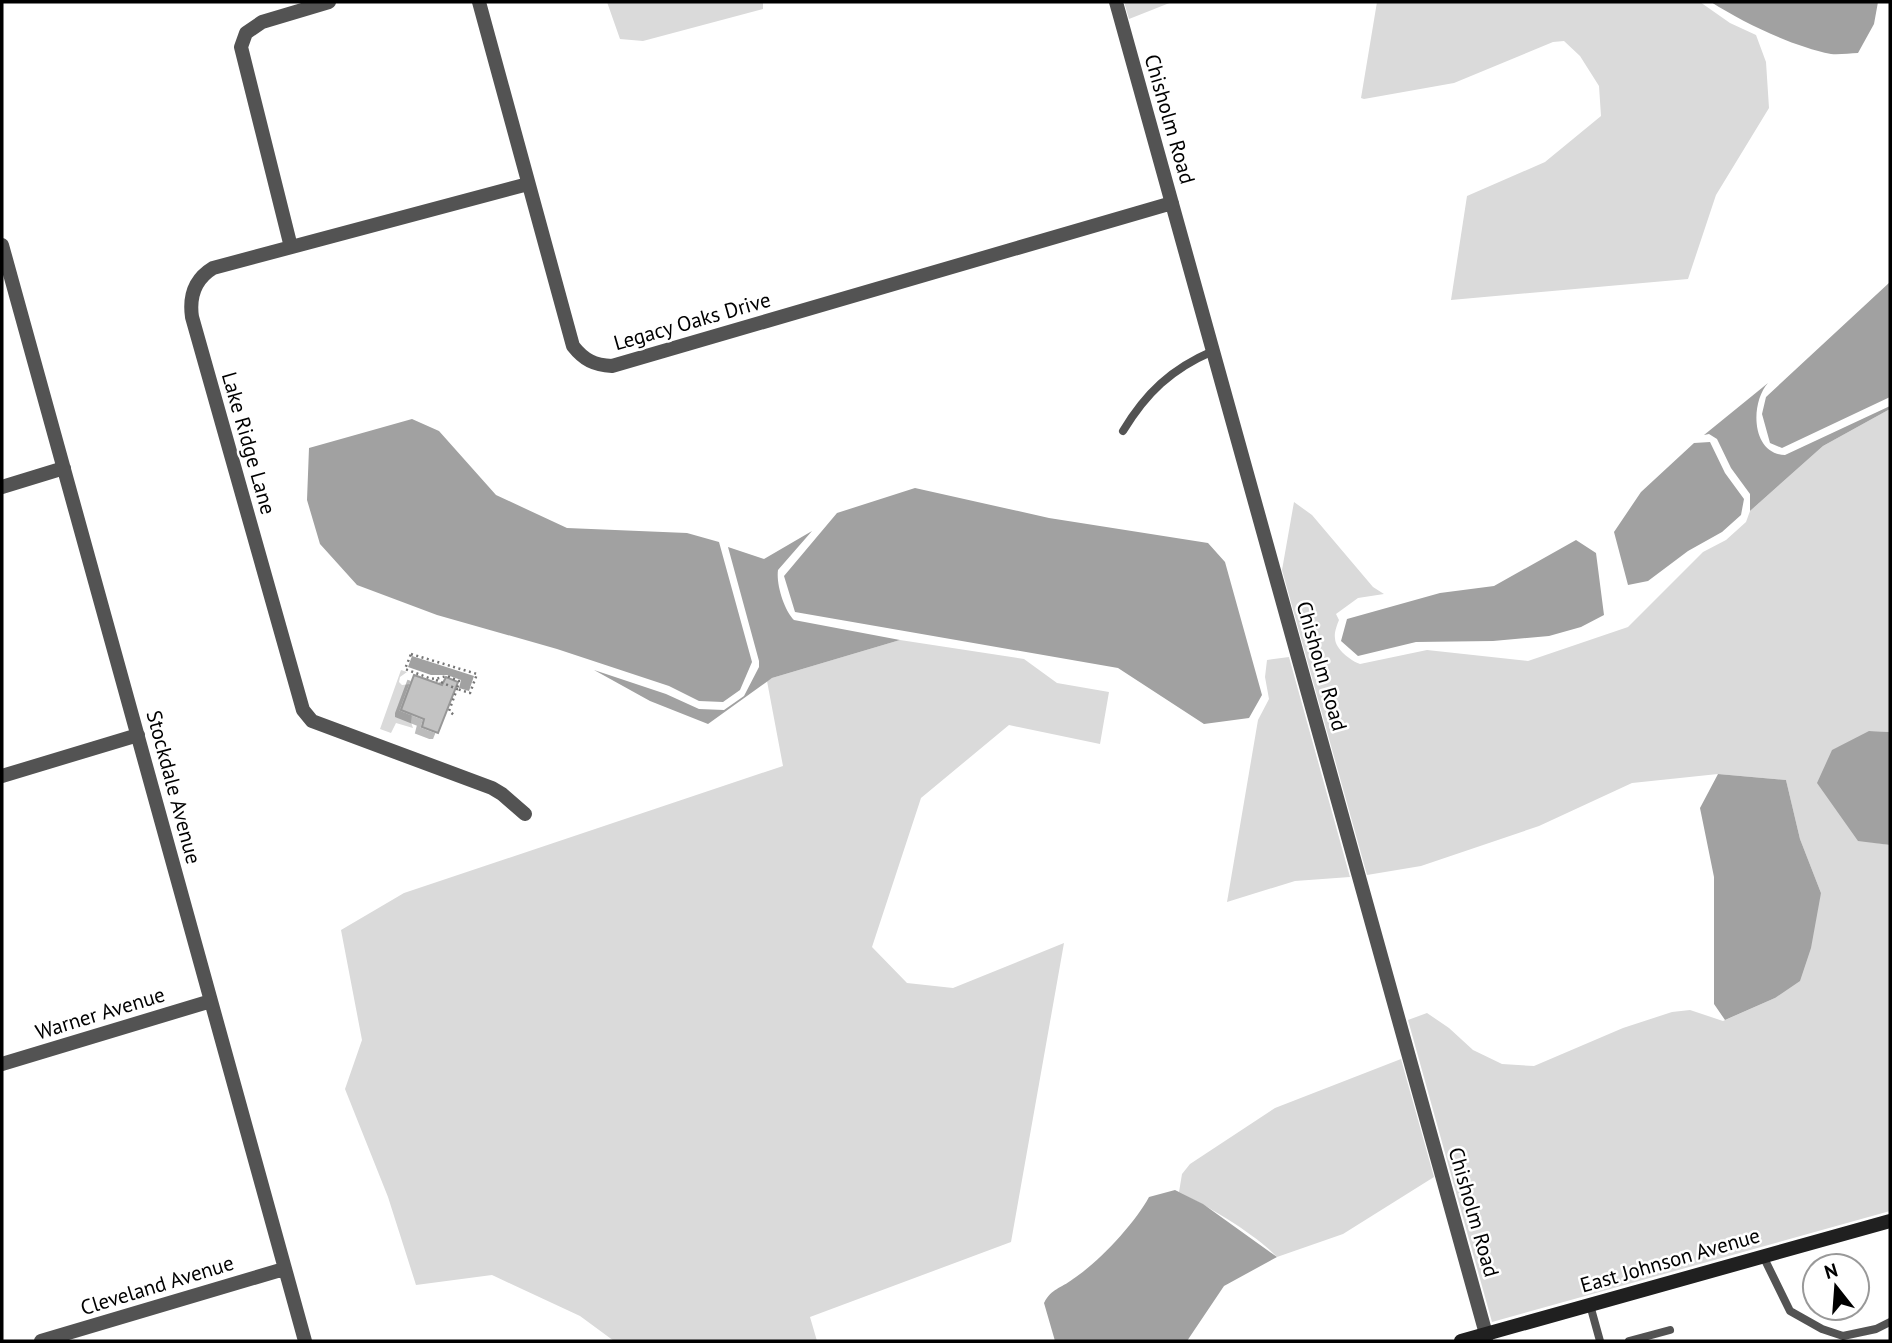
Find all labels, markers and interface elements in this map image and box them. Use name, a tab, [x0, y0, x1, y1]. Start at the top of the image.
street label: Chisholm Road	[1139, 51, 1201, 187]
street label: Legacy Oaks Drive	[610, 286, 774, 356]
street label: Lake Ridge Lane	[216, 369, 282, 517]
street label: Chisholm Road	[1291, 598, 1353, 734]
street label: Stockdale Avenue	[141, 707, 207, 867]
street label: Warner Avenue	[32, 981, 168, 1045]
street label: Chisholm Road	[1443, 1144, 1505, 1280]
street label: East Johnson Avenue	[1577, 1221, 1763, 1299]
street label: Cleveland Avenue	[77, 1249, 237, 1321]
north arrow	[1801, 1252, 1871, 1322]
text: N	[1822, 1257, 1841, 1284]

